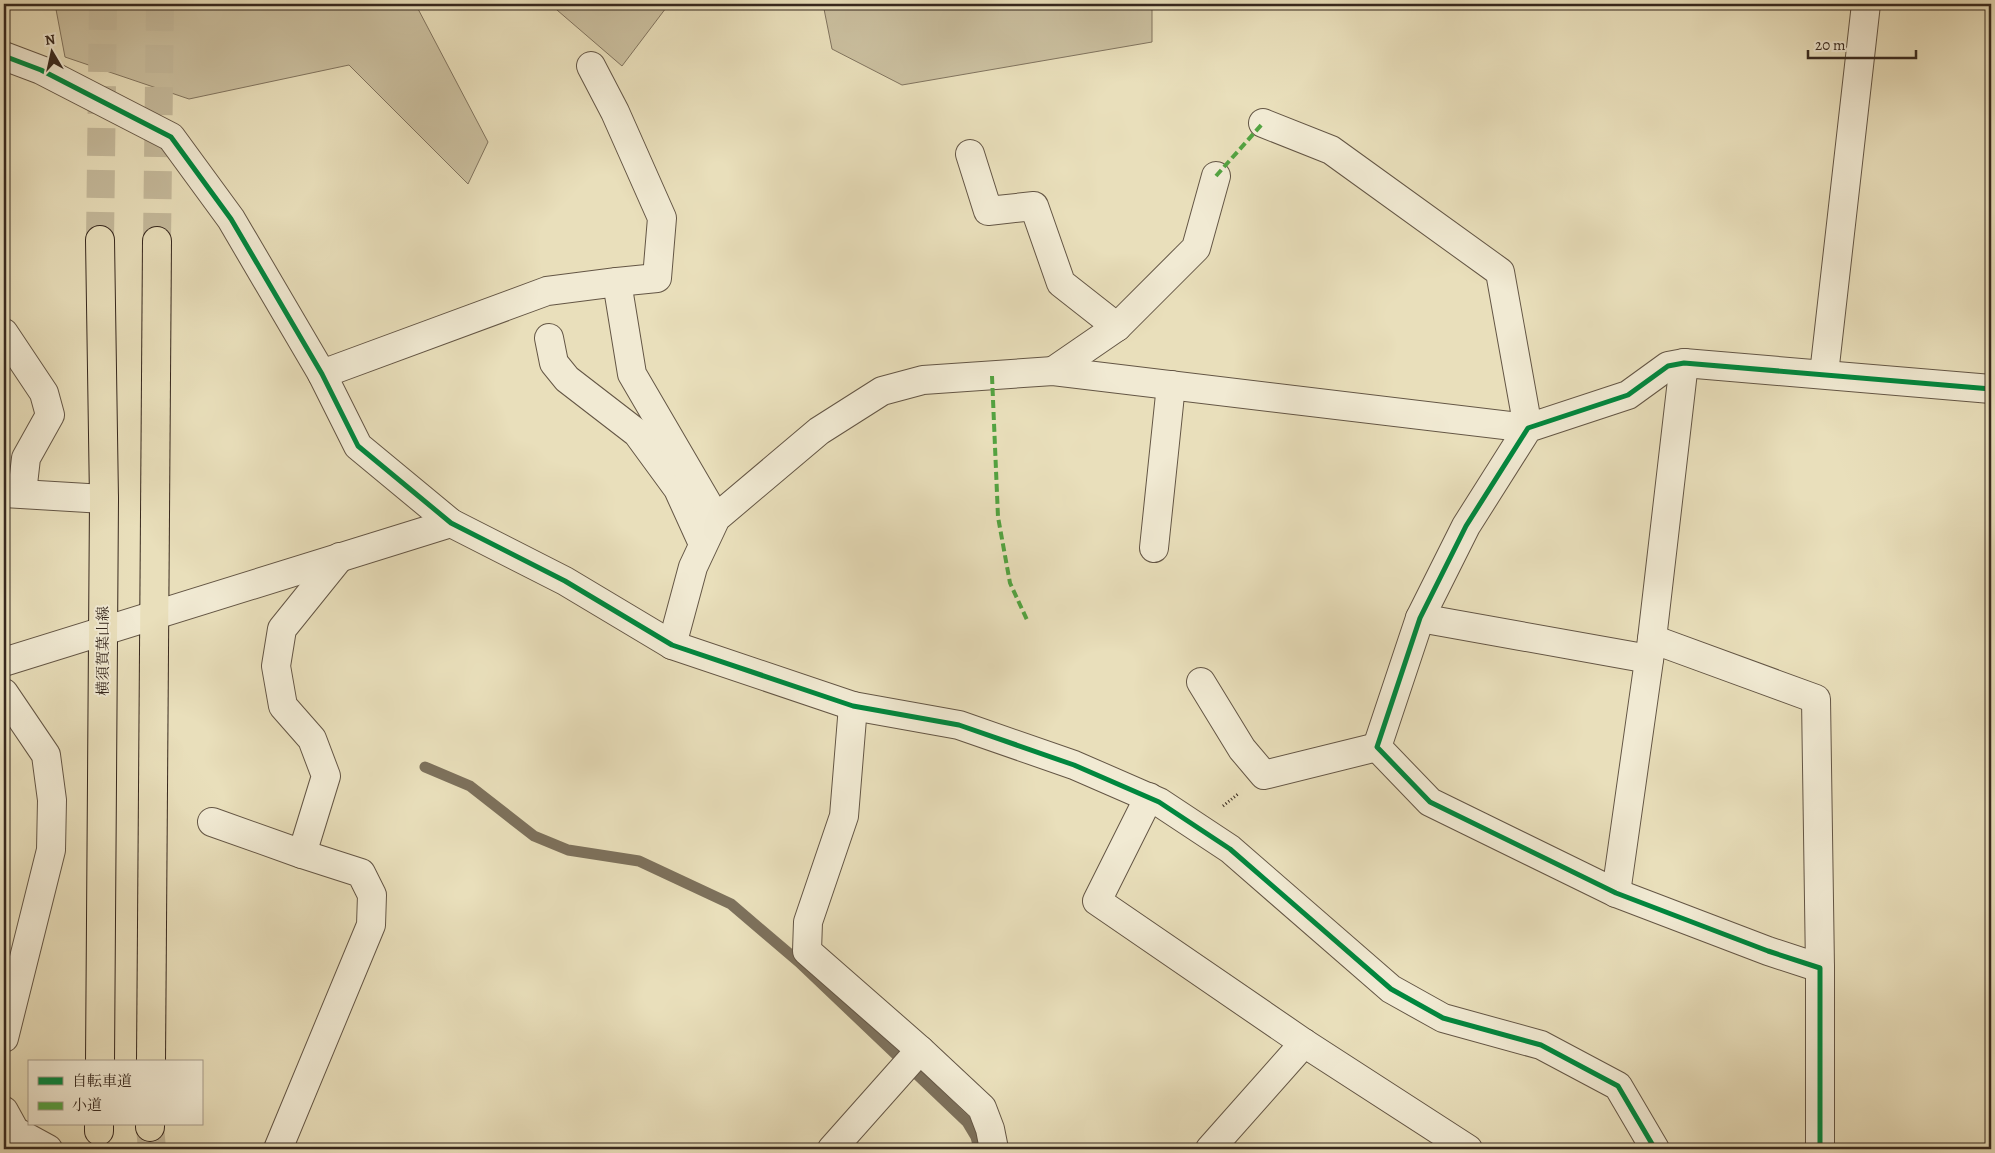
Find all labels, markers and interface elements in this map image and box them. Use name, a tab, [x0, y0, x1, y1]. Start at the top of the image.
north arrow	[28, 28, 78, 78]
scale bar	[1808, 28, 1915, 60]
text: N	[44, 29, 57, 50]
text: 20 m	[1815, 35, 1846, 55]
street label: 横須賀葉山線	[93, 606, 113, 696]
legend	[28, 1060, 202, 1126]
text: 自転車道	[72, 1071, 132, 1091]
text: 小道	[72, 1095, 102, 1115]

